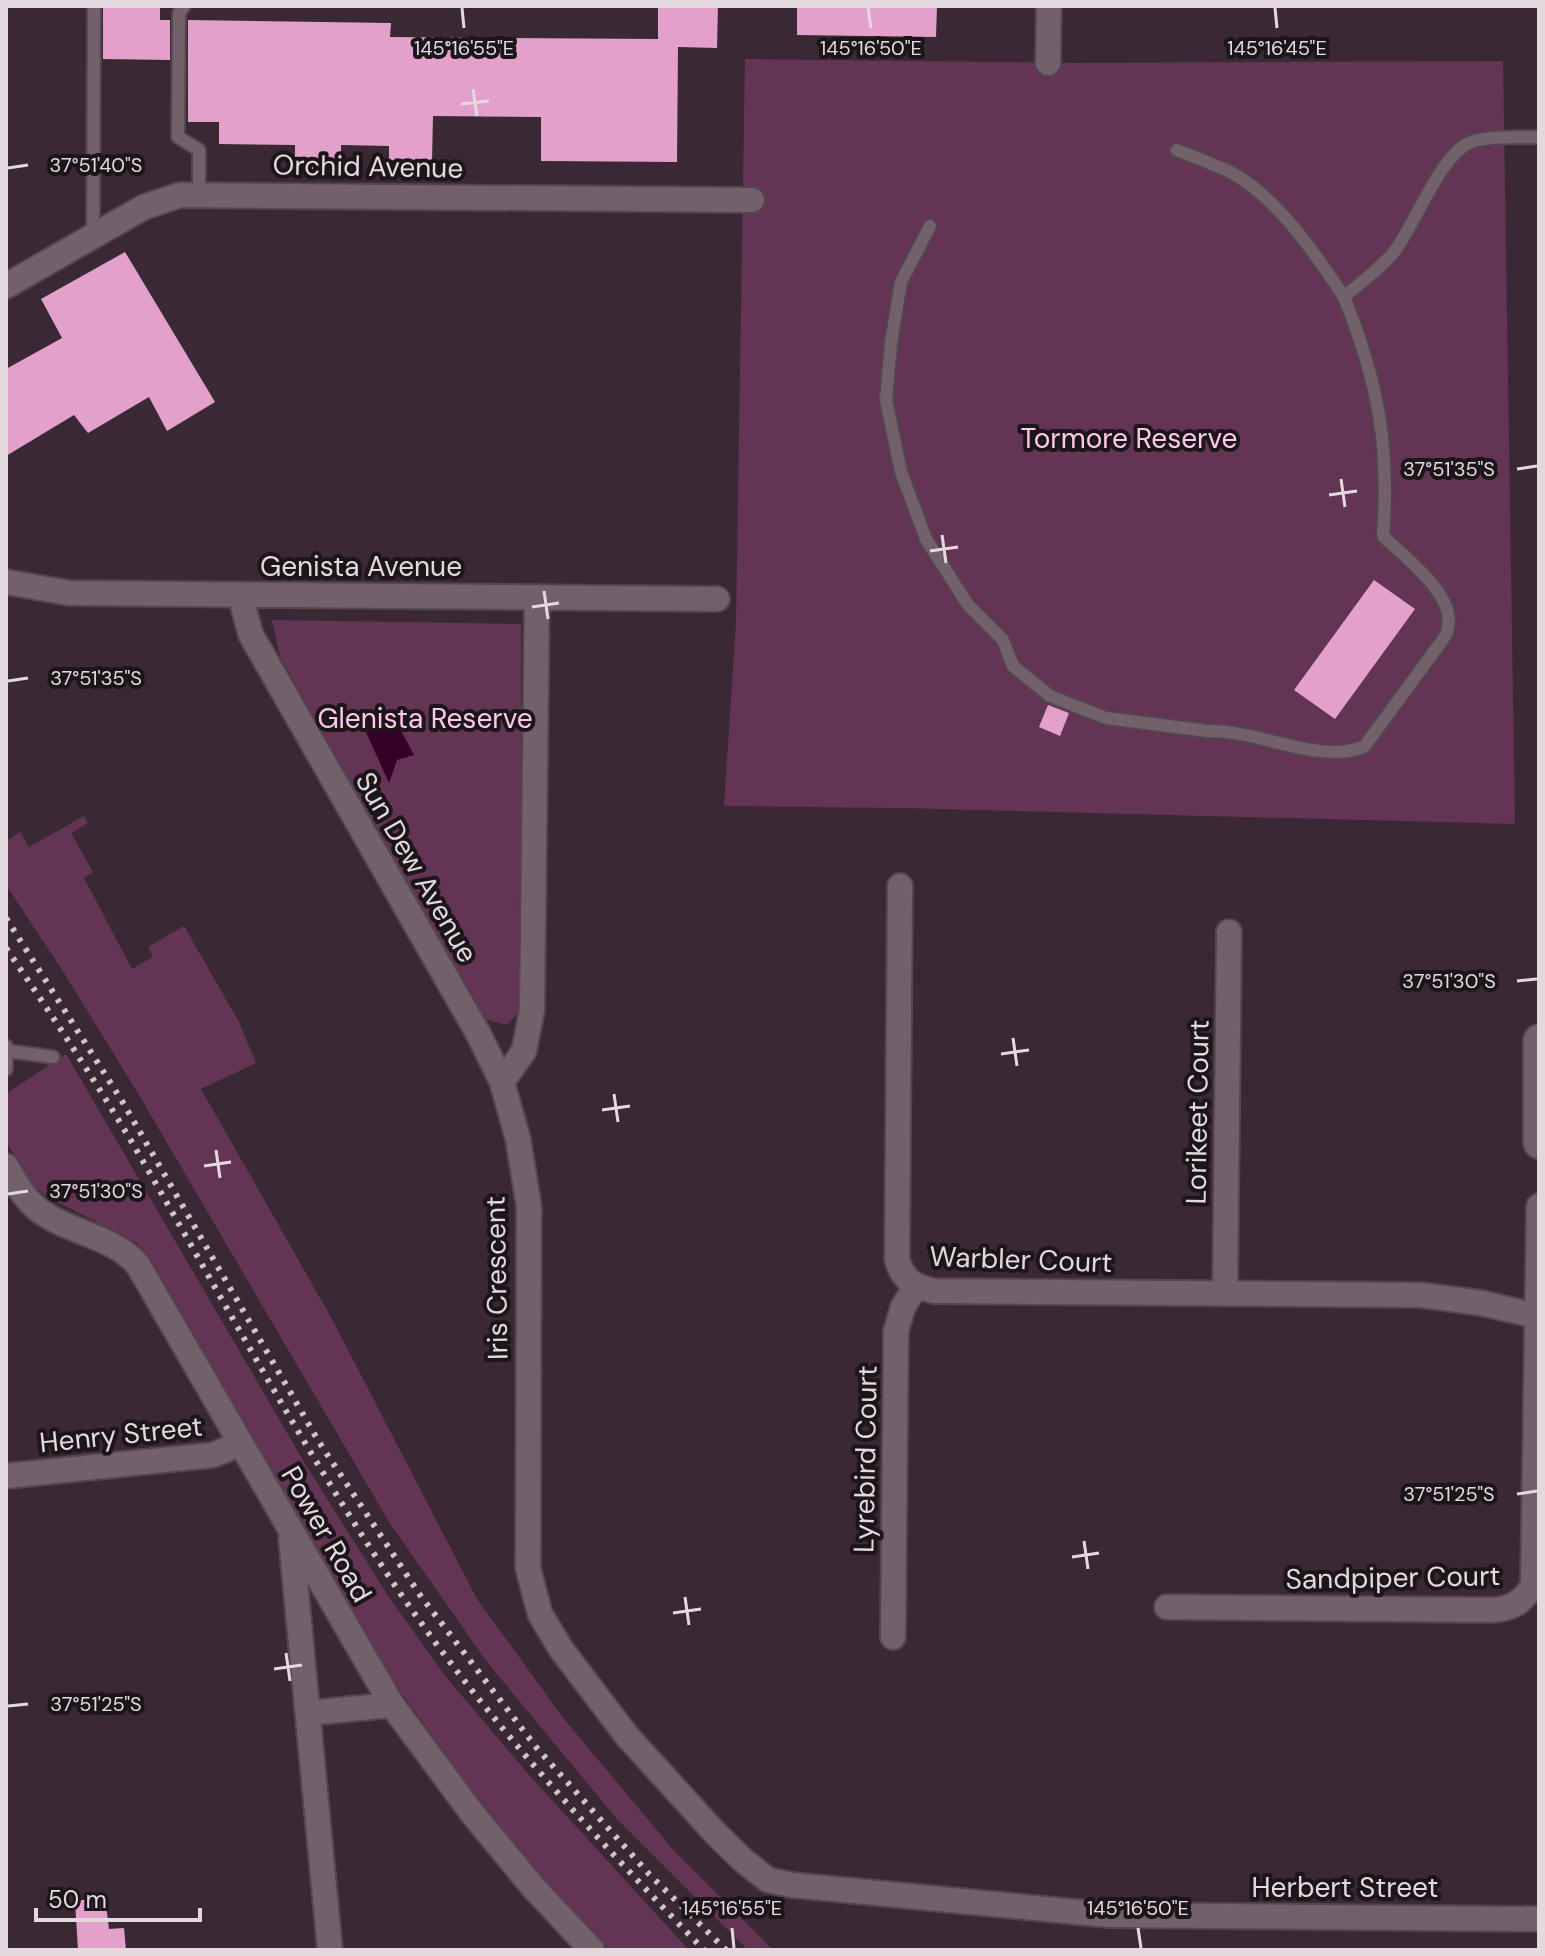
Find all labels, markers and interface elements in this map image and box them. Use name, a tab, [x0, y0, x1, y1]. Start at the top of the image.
text: 145°16'55"E	[414, 35, 514, 61]
text: 145°16'50"E	[820, 35, 922, 61]
text: 145°16'45"E	[1227, 35, 1327, 61]
street label: Orchid Avenue	[272, 146, 464, 187]
text: 37°51'40"S	[50, 152, 142, 178]
park label: Tormore Reserve	[1021, 420, 1237, 457]
text: 37°51'35"S	[1403, 456, 1495, 482]
street label: Genista Avenue	[260, 548, 462, 585]
text: 37°51'35"S	[50, 665, 142, 691]
park label: Glenista Reserve	[317, 700, 533, 737]
street label: Sun Dew Avenue	[347, 765, 486, 969]
text: 37°51'30"S	[1402, 968, 1496, 994]
street label: Lorikeet Court	[1177, 1019, 1218, 1205]
text: 37°51'30"S	[49, 1178, 143, 1204]
street label: Iris Crescent	[477, 1196, 516, 1360]
street label: Warbler Court	[929, 1238, 1113, 1281]
street label: Lyrebird Court	[845, 1365, 886, 1553]
street label: Henry Street	[38, 1408, 204, 1461]
street label: Power Road	[273, 1460, 380, 1609]
text: 37°51'25"S	[1403, 1481, 1495, 1507]
street label: Sandpiper Court	[1285, 1557, 1501, 1598]
text: 37°51'25"S	[50, 1691, 142, 1717]
street label: Herbert Street	[1252, 1869, 1438, 1906]
scale bar	[36, 1872, 200, 1922]
text: 50 m	[48, 1884, 107, 1915]
text: 145°16'55"E	[682, 1895, 782, 1921]
text: 145°16'50"E	[1087, 1895, 1189, 1921]

